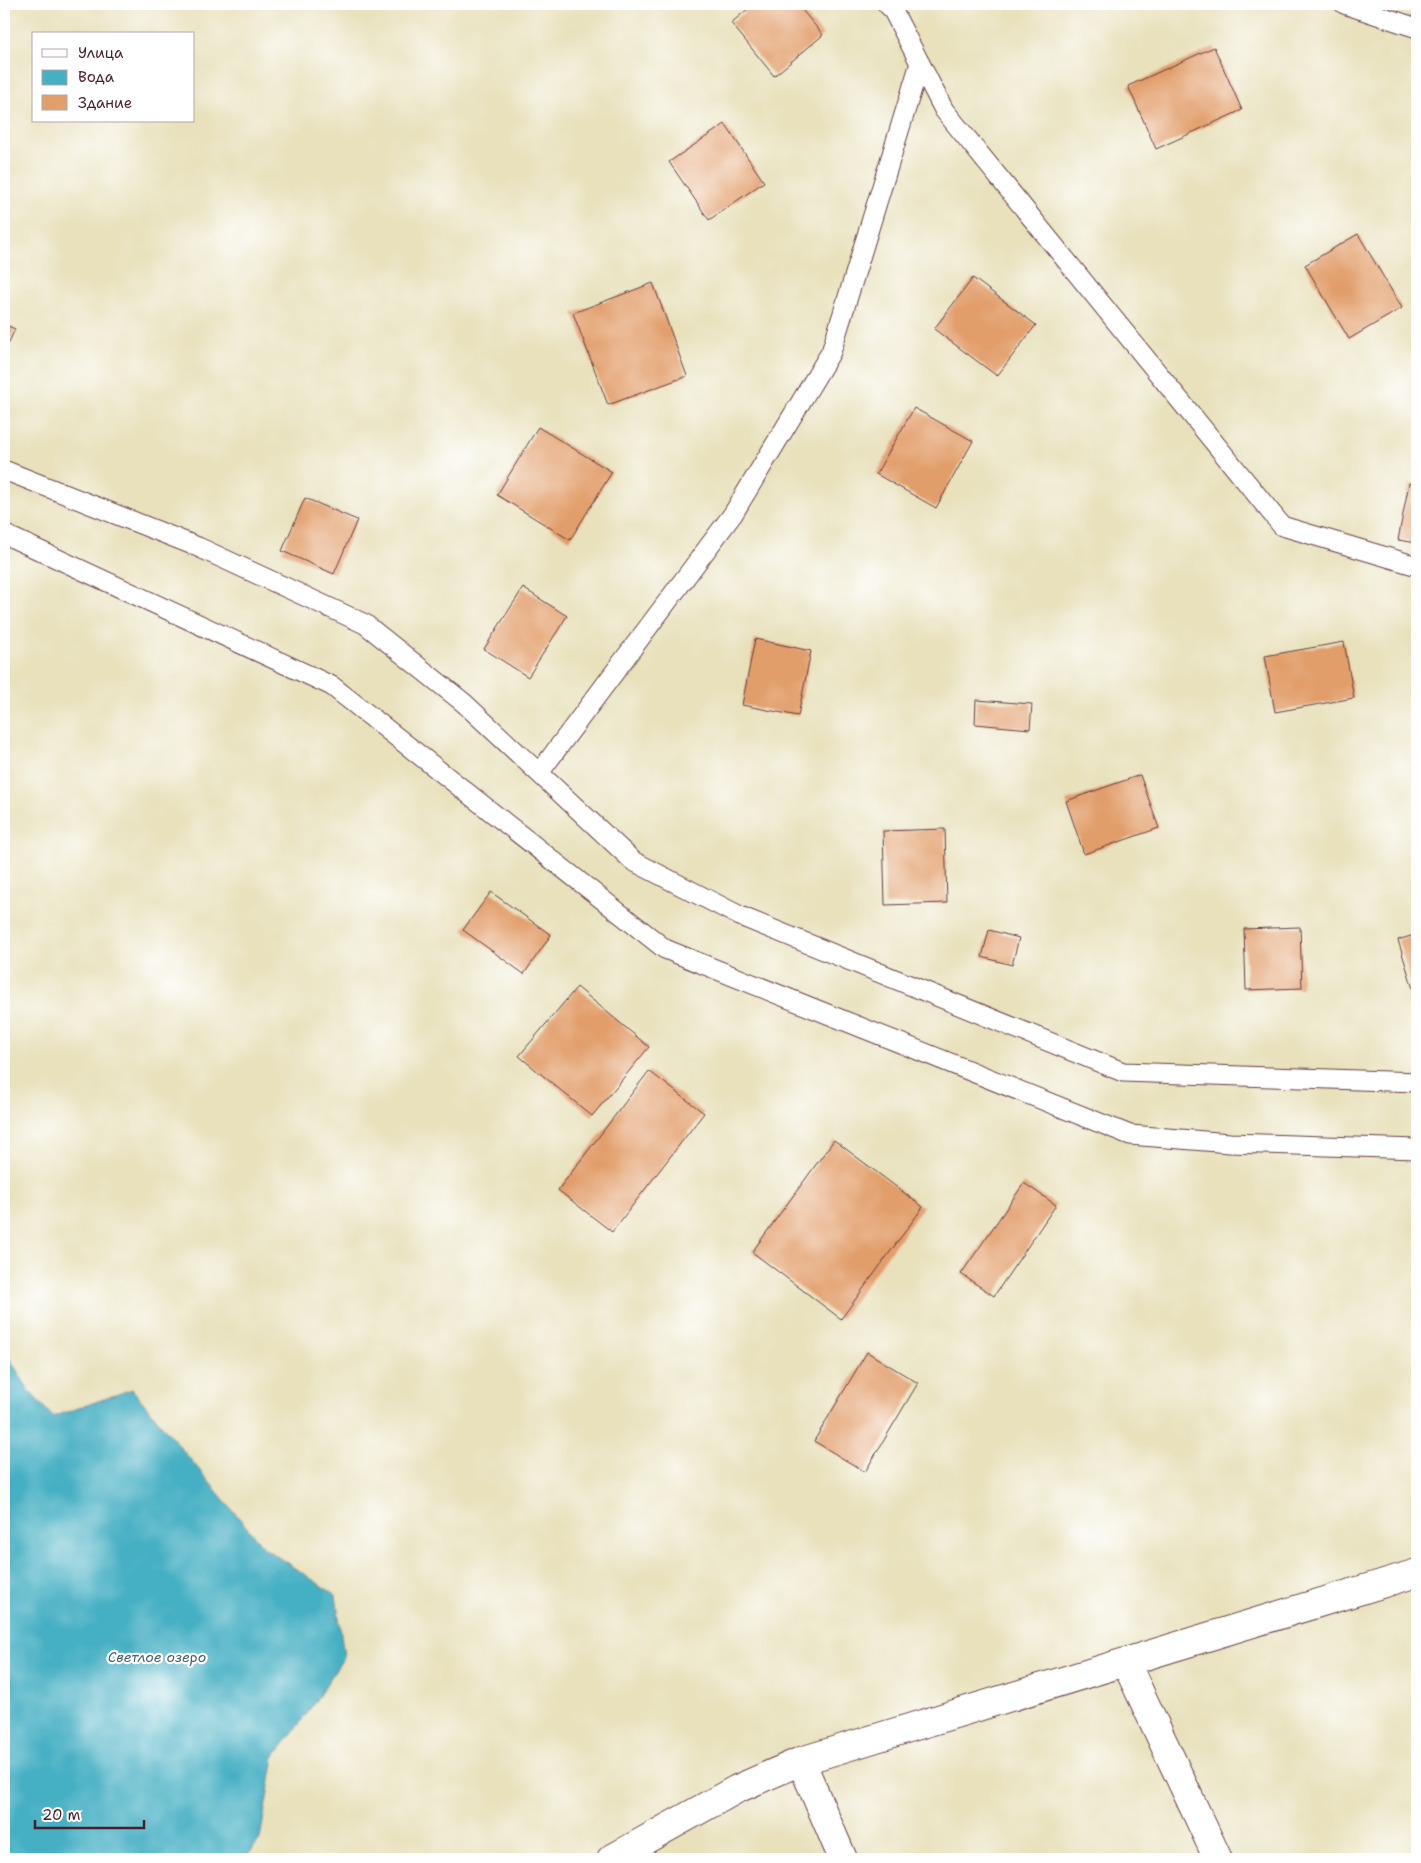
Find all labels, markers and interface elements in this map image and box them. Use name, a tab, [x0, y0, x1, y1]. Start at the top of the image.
legend	[32, 32, 195, 122]
text: Улица	[78, 43, 124, 63]
text: Вода	[78, 67, 115, 87]
text: Здание	[78, 93, 132, 113]
water label: Светлое озеро	[108, 1648, 206, 1666]
scale bar	[35, 1798, 144, 1830]
text: 20 m	[42, 1805, 81, 1825]

